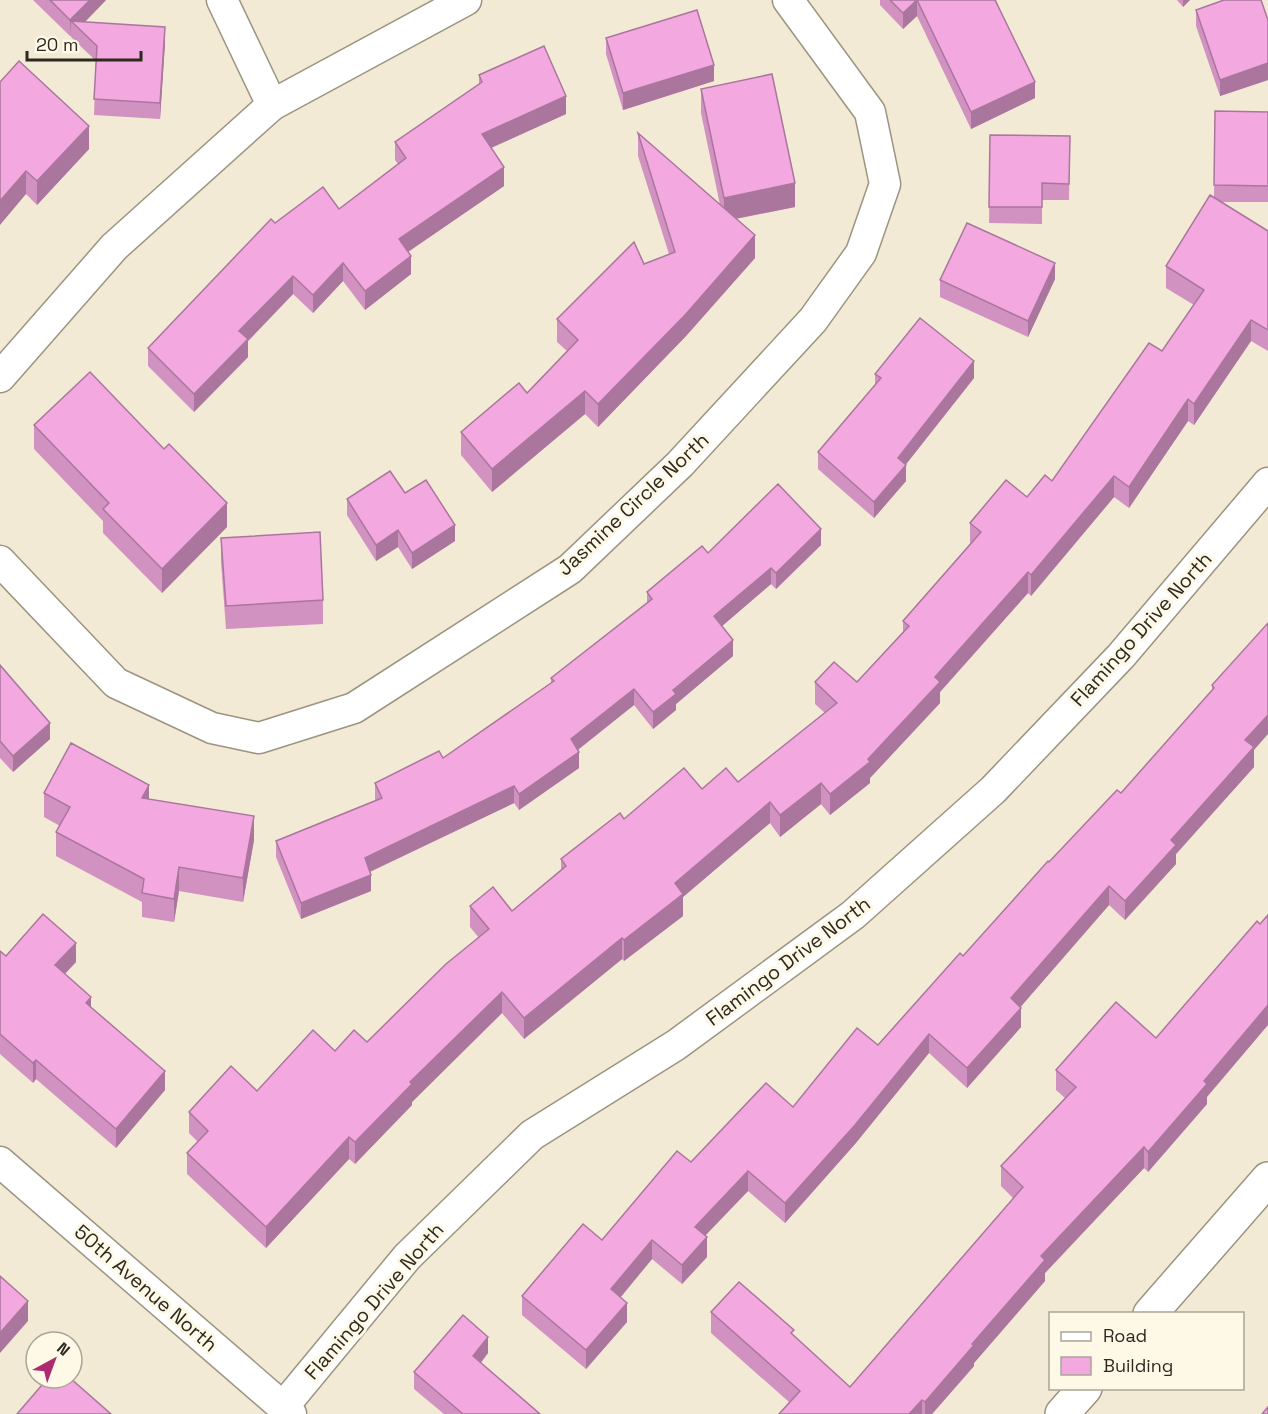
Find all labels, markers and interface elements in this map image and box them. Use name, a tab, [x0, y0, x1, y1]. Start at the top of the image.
scale bar	[27, 24, 141, 62]
text: 20 m	[36, 33, 79, 56]
street label: Jasmine Circle North	[552, 427, 714, 581]
street label: Flamingo Drive North	[1065, 546, 1217, 712]
street label: Flamingo Drive North	[700, 891, 876, 1031]
street label: Flamingo Drive North	[299, 1217, 449, 1385]
street label: 50th Avenue North	[69, 1219, 223, 1357]
legend	[1049, 1312, 1244, 1390]
text: Road	[1103, 1324, 1147, 1347]
north arrow	[24, 1330, 84, 1390]
text: N	[53, 1338, 74, 1361]
text: Building	[1103, 1354, 1173, 1377]

